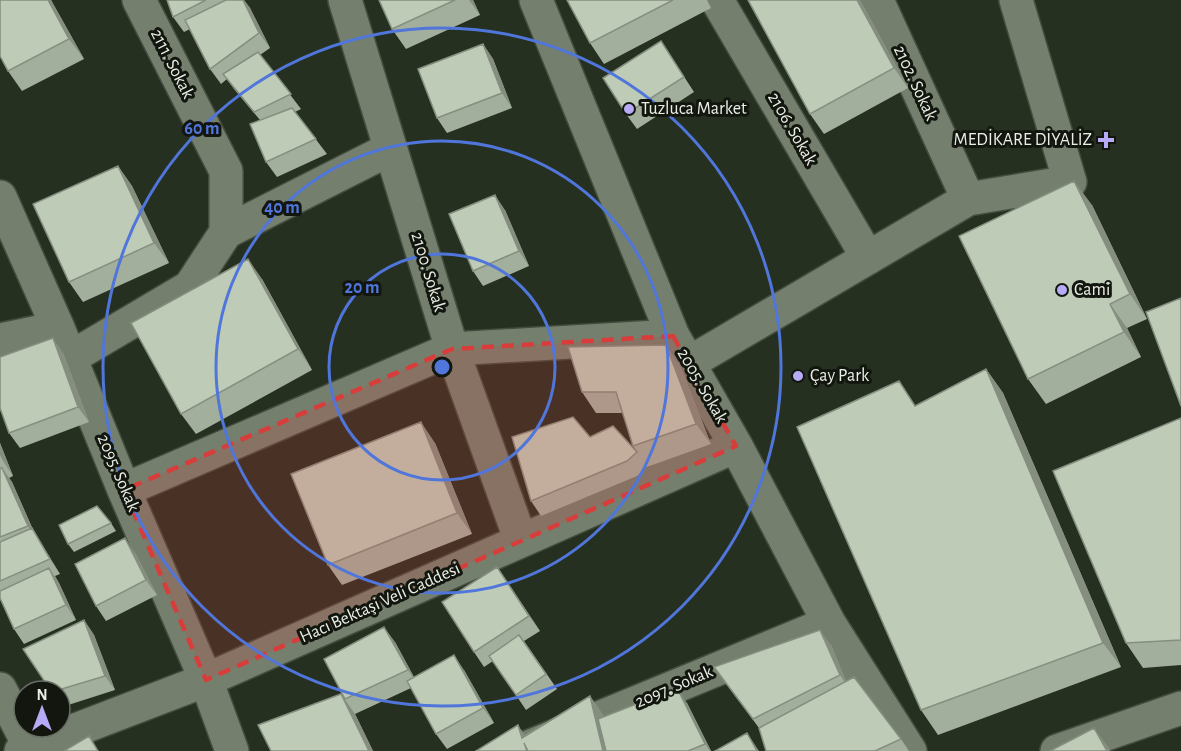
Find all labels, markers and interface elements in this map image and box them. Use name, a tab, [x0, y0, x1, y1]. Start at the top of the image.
street label: 2111. Sokak	[147, 26, 197, 102]
street label: 2102. Sokak	[890, 43, 941, 124]
street label: 2106. Sokak	[764, 90, 820, 169]
place label: Tuzluca Market	[641, 100, 747, 118]
marker: Tuzluca Market	[622, 102, 636, 116]
text: 60 m	[184, 120, 220, 138]
place label: MEDİKARE DİYALİZ	[953, 129, 1092, 149]
marker: MEDİKARE DİYALİZ	[1097, 131, 1115, 149]
text: 40 m	[264, 199, 300, 217]
street label: 2100. Sokak	[407, 230, 449, 315]
text: 20 m	[344, 279, 380, 297]
place label: Cami	[1074, 281, 1110, 299]
marker: Cami	[1055, 283, 1069, 297]
street label: 2005. Sokak	[673, 345, 731, 427]
centre of rings	[432, 357, 452, 377]
place label: Çay Park	[810, 367, 870, 385]
marker: Çay Park	[791, 369, 805, 383]
street label: 2095. Sokak	[94, 432, 143, 515]
street label: Hacı Bektaşi Veli Caddesi	[297, 559, 463, 647]
street label: 2097. Sokak	[633, 662, 716, 711]
north arrow	[12, 679, 72, 739]
text: N	[36, 687, 48, 703]

